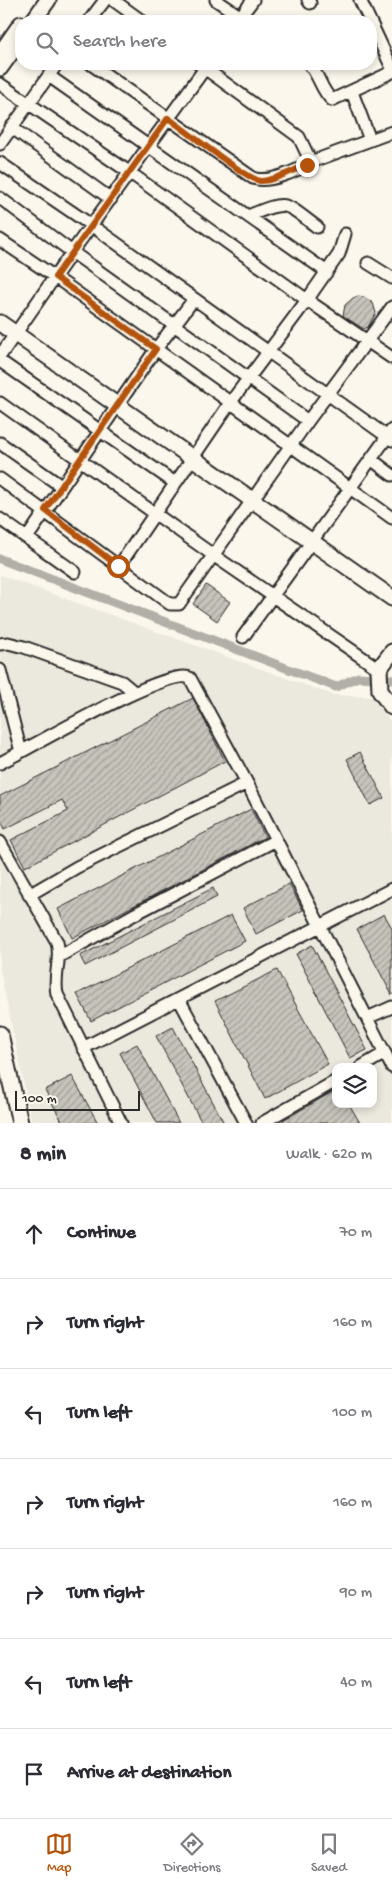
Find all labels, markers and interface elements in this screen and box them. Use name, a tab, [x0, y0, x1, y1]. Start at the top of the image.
search box	[15, 15, 377, 70]
icon: search	[33, 29, 61, 57]
text: Search here	[73, 31, 167, 54]
route end	[296, 154, 319, 177]
route start	[107, 555, 130, 578]
map controls	[332, 1063, 377, 1108]
button: layers	[332, 1063, 377, 1108]
scale bar	[15, 1088, 140, 1111]
text: 100 m	[22, 1091, 57, 1108]
text: 8 min	[20, 1143, 66, 1168]
text: Walk · 620 m	[286, 1146, 372, 1165]
icon: ahead	[20, 1220, 48, 1248]
text: Continue	[67, 1222, 136, 1245]
text: 70 m	[339, 1224, 372, 1243]
icon: right	[20, 1310, 48, 1338]
text: Turn right	[67, 1312, 143, 1335]
text: 160 m	[333, 1314, 372, 1333]
icon: left	[20, 1400, 48, 1428]
text: Turn left	[67, 1402, 131, 1425]
text: 100 m	[332, 1404, 372, 1423]
icon: right	[20, 1490, 48, 1518]
text: Turn right	[67, 1492, 143, 1515]
text: 160 m	[333, 1494, 372, 1513]
icon: right	[20, 1580, 48, 1608]
text: Turn right	[67, 1582, 143, 1605]
text: 90 m	[340, 1584, 372, 1603]
icon: left	[20, 1670, 48, 1698]
text: Turn left	[67, 1672, 131, 1695]
text: 40 m	[340, 1674, 372, 1693]
icon: arrive	[20, 1760, 48, 1788]
text: Arrive at destination	[67, 1762, 231, 1785]
tab: Map	[45, 1830, 73, 1877]
tab: Directions	[164, 1830, 221, 1877]
tab: Saved	[311, 1830, 347, 1877]

